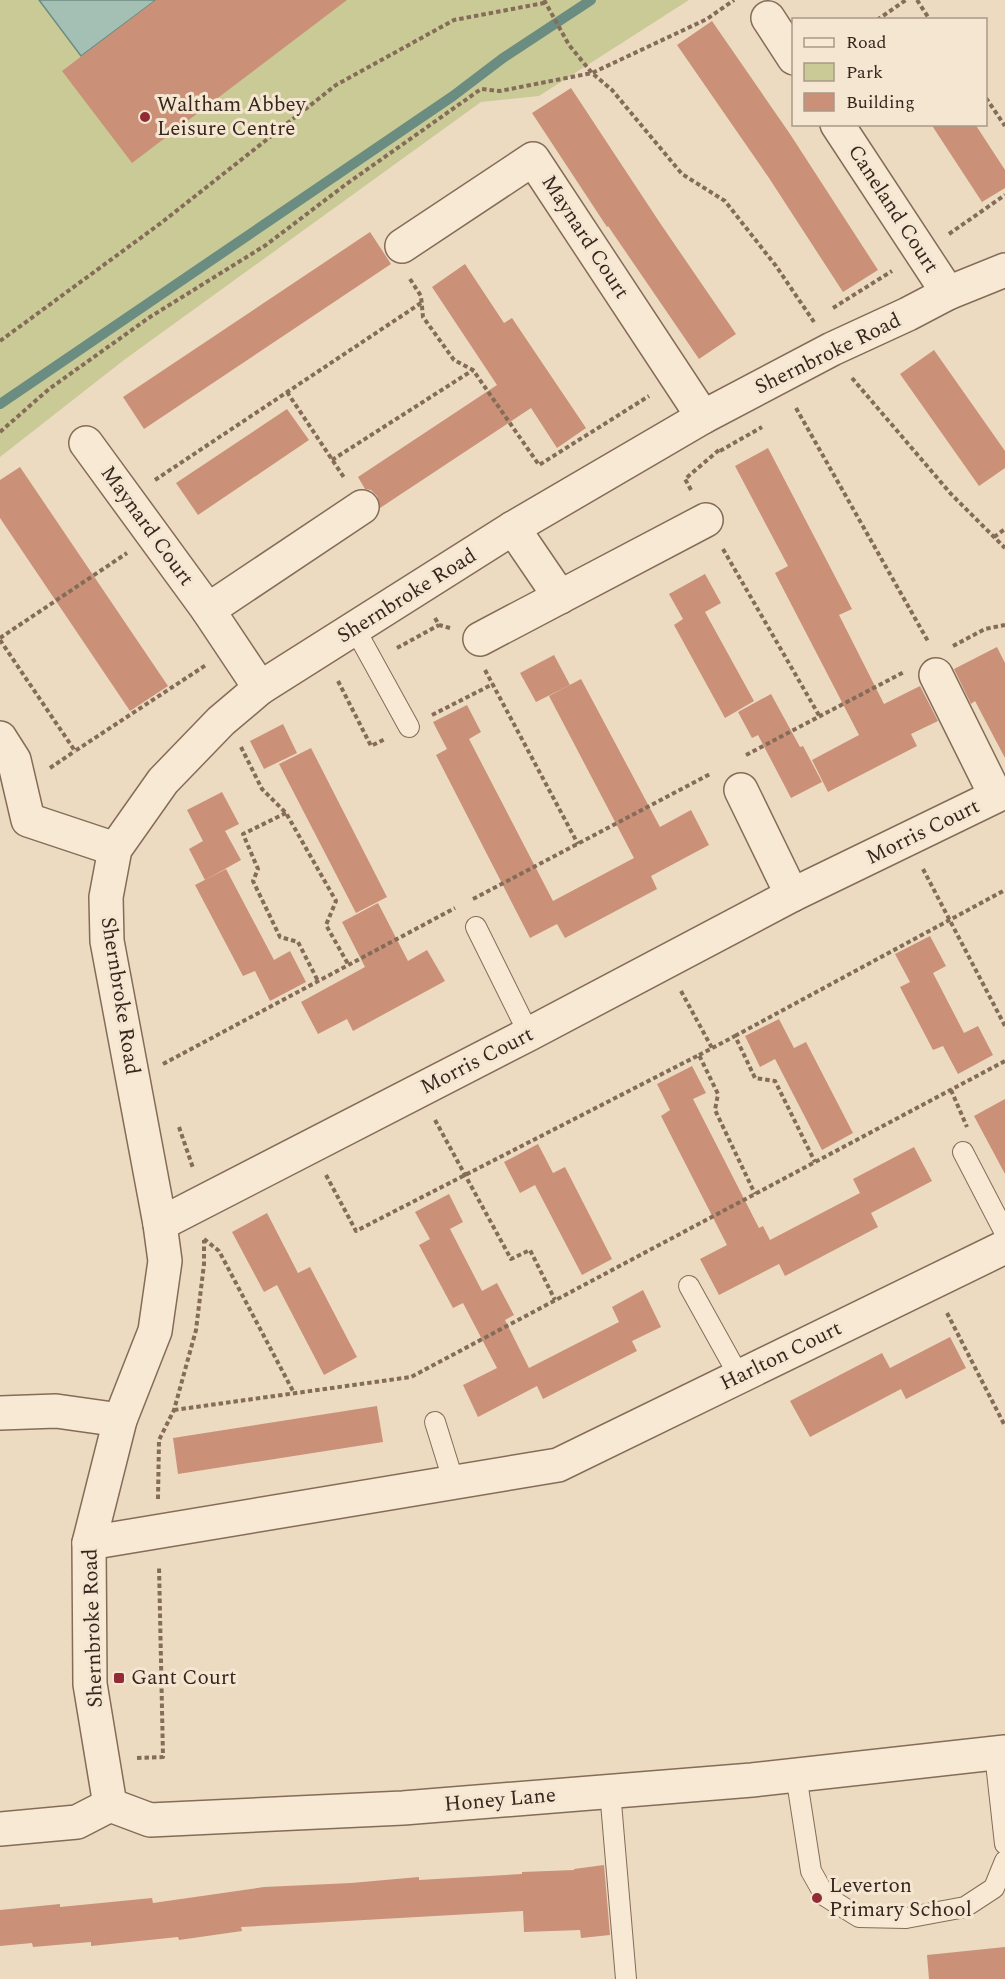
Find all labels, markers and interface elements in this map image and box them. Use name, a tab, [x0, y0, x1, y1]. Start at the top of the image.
legend	[792, 18, 987, 126]
text: Road	[846, 29, 887, 56]
text: Park	[846, 59, 883, 86]
place label: Waltham Abbey Leisure Centre	[157, 89, 307, 145]
text: Building	[846, 89, 915, 116]
marker: Waltham Abbey Leisure Centre	[138, 110, 152, 124]
street label: Caneland Court	[839, 138, 947, 280]
street label: Maynard Court	[533, 169, 637, 305]
street label: Shernbroke Road	[749, 305, 907, 403]
street label: Maynard Court	[92, 459, 202, 593]
street label: Shernbroke Road	[331, 540, 483, 652]
street label: Morris Court	[861, 791, 985, 873]
street label: Shernbroke Road	[92, 915, 148, 1077]
street label: Morris Court	[415, 1019, 539, 1103]
street label: Harlton Court	[715, 1313, 847, 1399]
street label: Shernbroke Road	[74, 1548, 112, 1708]
place label: Gant Court	[131, 1662, 236, 1694]
marker: Gant Court	[112, 1671, 126, 1685]
street label: Honey Lane	[443, 1779, 557, 1821]
place label: Leverton Primary School	[829, 1870, 972, 1926]
marker: Leverton Primary School	[810, 1891, 824, 1905]

